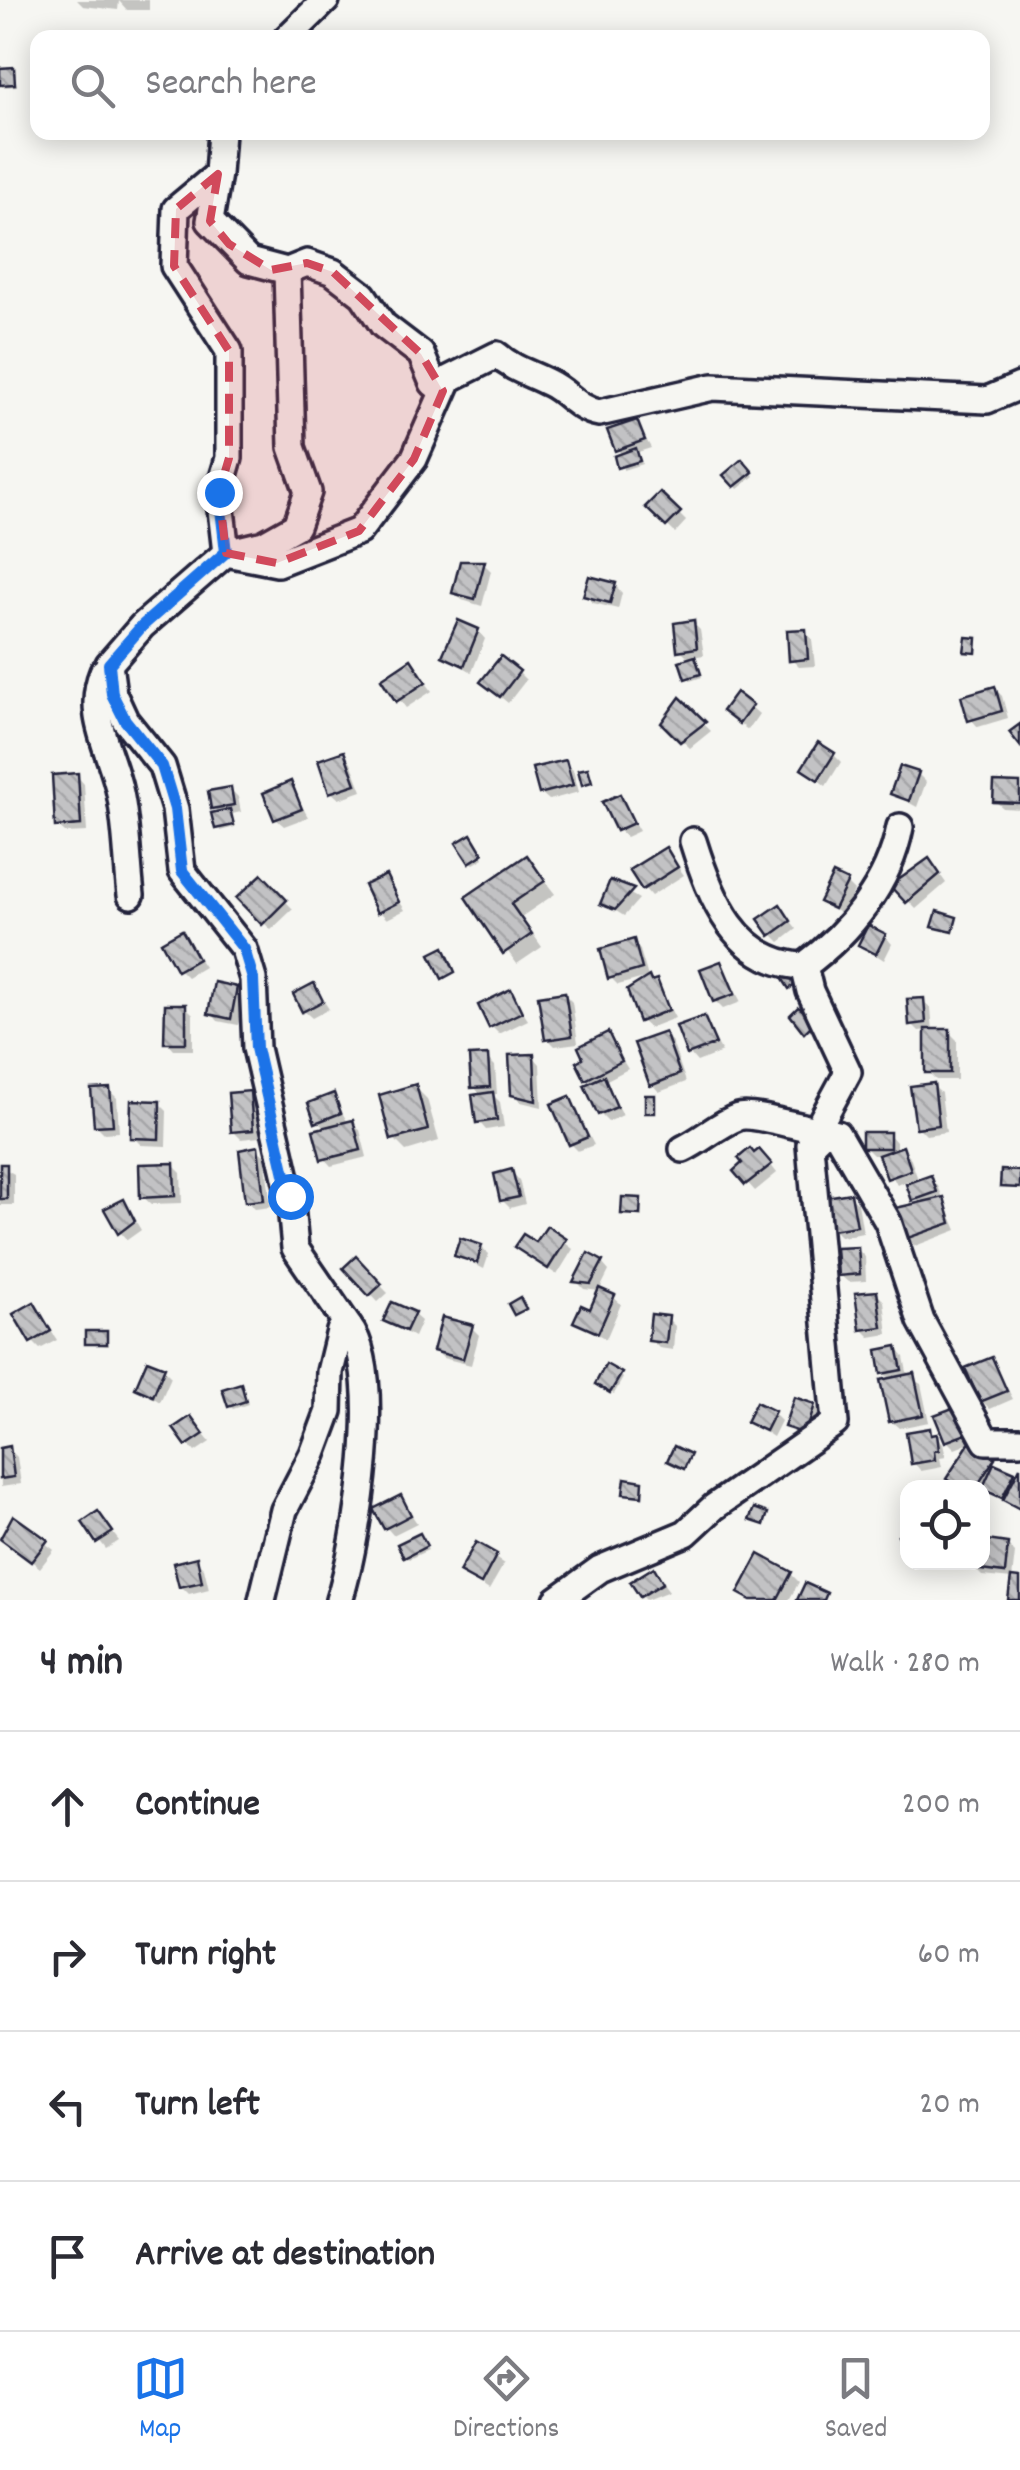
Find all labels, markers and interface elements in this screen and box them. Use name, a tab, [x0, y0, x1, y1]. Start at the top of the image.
search box	[30, 30, 990, 140]
icon: search	[65, 58, 120, 113]
text: Search here	[145, 58, 317, 113]
route end	[197, 470, 243, 516]
route start	[268, 1174, 314, 1220]
map controls	[900, 1480, 990, 1570]
button: locate	[900, 1480, 990, 1570]
text: 4 min	[40, 1635, 123, 1695]
text: Walk · 280 m	[830, 1642, 980, 1688]
icon: ahead	[40, 1779, 95, 1834]
text: Continue	[135, 1779, 260, 1834]
text: 200 m	[902, 1783, 980, 1829]
icon: right	[40, 1929, 95, 1984]
text: Turn right	[135, 1929, 276, 1984]
text: 60 m	[918, 1933, 980, 1979]
icon: left	[40, 2079, 95, 2134]
text: Turn left	[135, 2079, 260, 2134]
text: 20 m	[919, 2083, 980, 2129]
icon: arrive	[40, 2229, 95, 2284]
text: Arrive at destination	[135, 2229, 435, 2284]
tab: Map	[133, 2351, 188, 2451]
tab: Directions	[453, 2351, 559, 2451]
tab: Saved	[825, 2351, 887, 2451]

